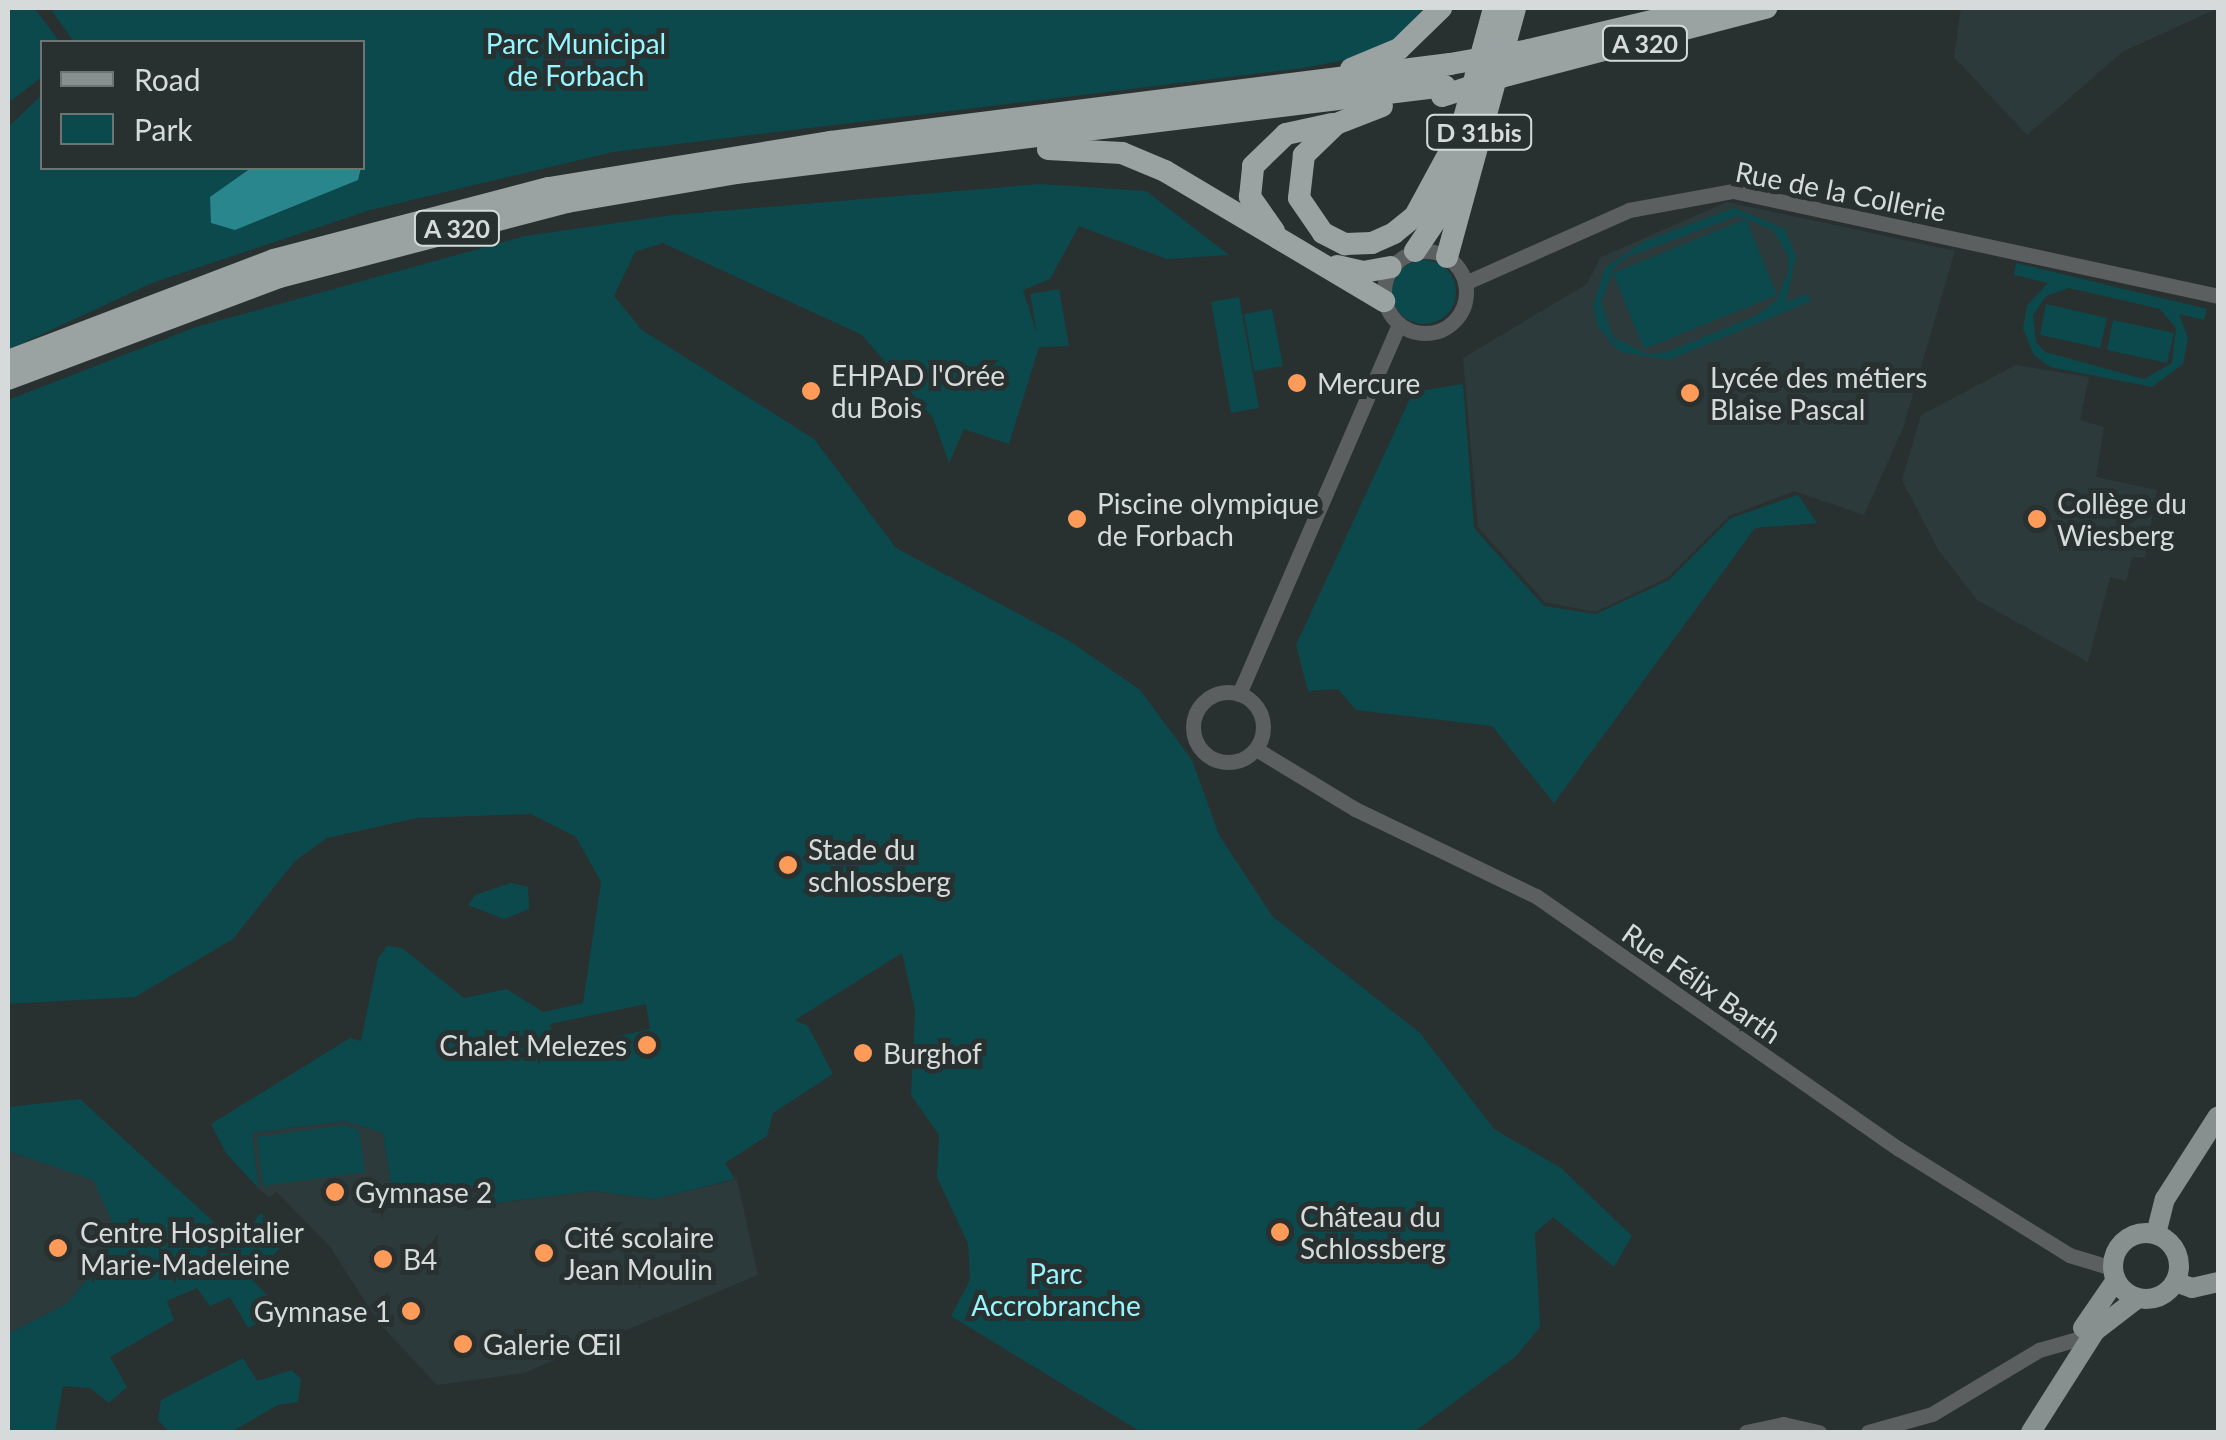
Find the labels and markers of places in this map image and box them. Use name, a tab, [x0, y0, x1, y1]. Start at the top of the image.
place label: EHPAD l'Orée du Bois	[831, 358, 1005, 424]
place label: Lycée des métiers Blaise Pascal	[1710, 360, 1927, 426]
place label: Mercure	[1317, 366, 1420, 400]
marker: Mercure	[1286, 372, 1308, 394]
marker: EHPAD l'Orée du Bois	[800, 380, 822, 402]
marker: Lycée des métiers Blaise Pascal	[1679, 382, 1701, 404]
place label: Piscine olympique de Forbach	[1097, 486, 1319, 552]
place label: Collège du Wiesberg	[2057, 486, 2187, 552]
marker: Piscine olympique de Forbach	[1066, 508, 1088, 530]
marker: Collège du Wiesberg	[2026, 508, 2048, 530]
place label: Stade du schlossberg	[808, 832, 951, 898]
marker: Stade du schlossberg	[777, 854, 799, 876]
place label: Chalet Melezes	[439, 1028, 627, 1062]
marker: Chalet Melezes	[636, 1034, 658, 1056]
place label: Burghof	[883, 1036, 982, 1070]
marker: Burghof	[852, 1042, 874, 1064]
place label: Gymnase 2	[355, 1175, 492, 1209]
marker: Gymnase 2	[324, 1181, 346, 1203]
place label: Château du Schlossberg	[1300, 1199, 1446, 1265]
place label: Centre Hospitalier Marie-Madeleine	[80, 1215, 304, 1281]
place label: Cité scolaire Jean Moulin	[564, 1220, 714, 1286]
marker: Château du Schlossberg	[1269, 1221, 1291, 1243]
marker: Centre Hospitalier Marie-Madeleine	[45, 1235, 71, 1261]
place label: B4	[403, 1242, 437, 1276]
marker: Cité scolaire Jean Moulin	[533, 1242, 555, 1264]
marker: B4	[372, 1248, 394, 1270]
place label: Gymnase 1	[254, 1294, 391, 1328]
marker: Gymnase 1	[400, 1300, 422, 1322]
place label: Galerie Œil	[483, 1327, 621, 1361]
marker: Galerie Œil	[452, 1333, 474, 1355]

